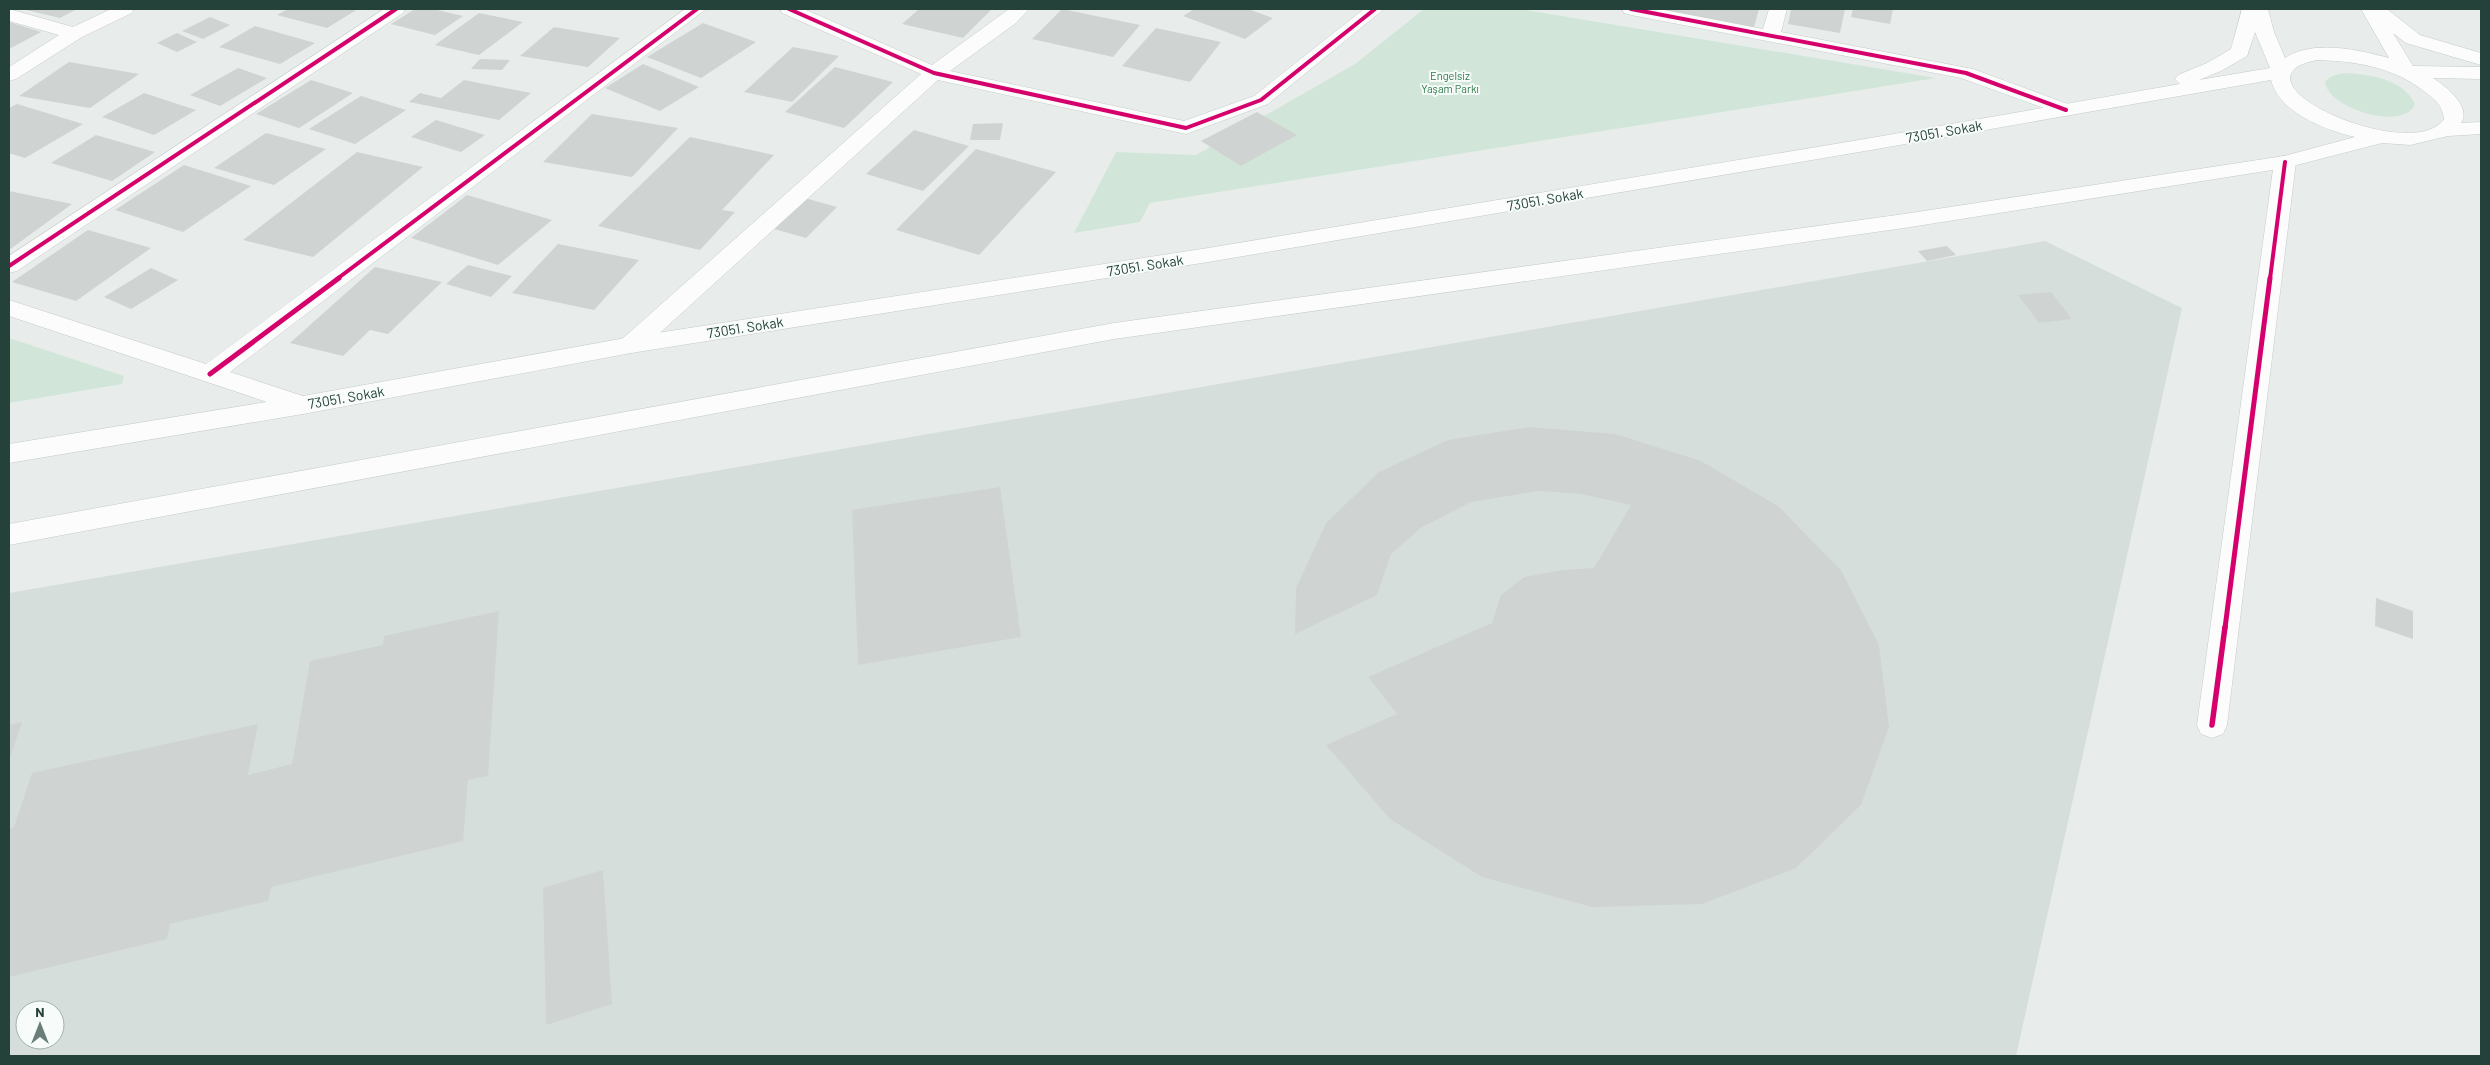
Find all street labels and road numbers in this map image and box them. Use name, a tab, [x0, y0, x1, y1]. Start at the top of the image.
street label: 73051. Sokak	[1905, 116, 1983, 146]
street label: 73051. Sokak	[1506, 184, 1584, 214]
street label: 73051. Sokak	[1106, 251, 1184, 279]
street label: 73051. Sokak	[706, 313, 784, 341]
street label: 73051. Sokak	[307, 382, 385, 412]

